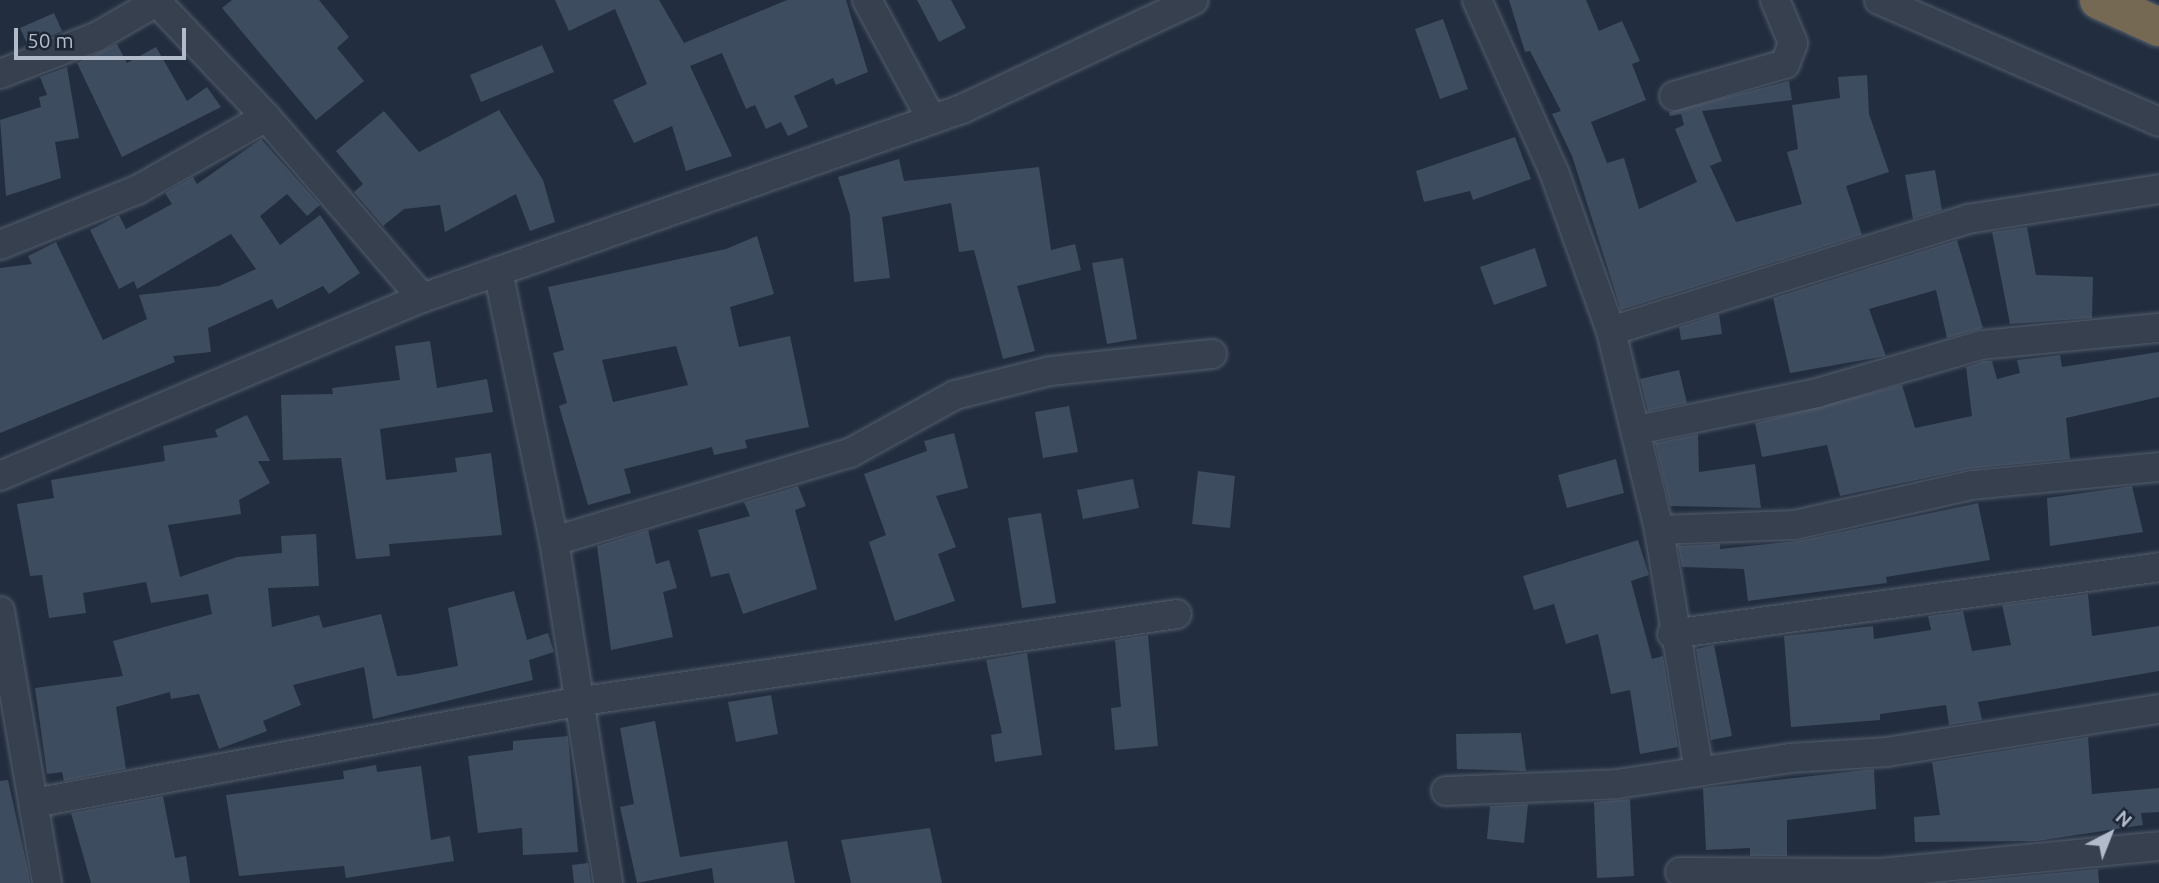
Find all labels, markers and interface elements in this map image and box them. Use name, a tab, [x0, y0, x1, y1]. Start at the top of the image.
scale bar	[18, 14, 189, 58]
text: 50 m	[27, 28, 74, 52]
north arrow	[2075, 799, 2145, 869]
text: N	[2111, 805, 2137, 831]

